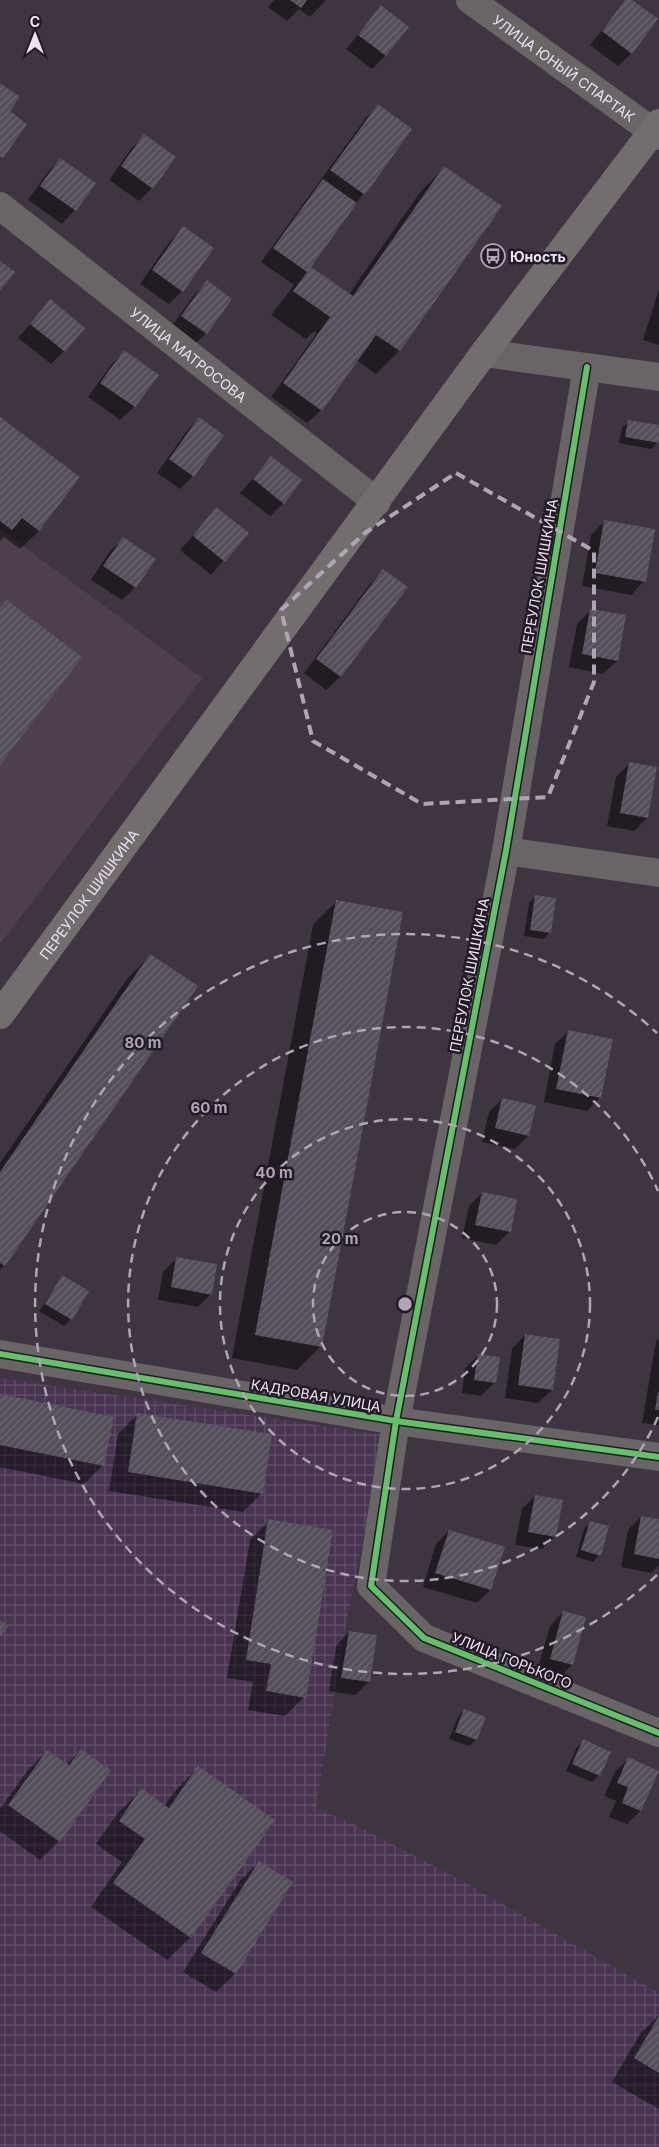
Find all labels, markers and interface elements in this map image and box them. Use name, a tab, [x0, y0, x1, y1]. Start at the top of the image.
north arrow	[10, 10, 60, 60]
street label: УЛИЦА ЮНЫЙ СПАРТАК	[490, 11, 639, 125]
text: С	[30, 13, 40, 30]
bus stop icon: Юность	[480, 243, 506, 269]
place label: Юность	[510, 248, 566, 265]
street label: УЛИЦА МАТРОСОВА	[127, 303, 251, 405]
street label: ПЕРЕУЛОК ШИШКИНА	[517, 497, 561, 655]
street label: ПЕРЕУЛОК ШИШКИНА	[35, 825, 142, 962]
street label: ПЕРЕУЛОК ШИШКИНА	[446, 896, 492, 1054]
text: 80 m	[124, 1033, 162, 1052]
text: 60 m	[190, 1098, 228, 1117]
text: 40 m	[255, 1163, 293, 1182]
text: 20 m	[322, 1229, 358, 1248]
centre of rings	[396, 1295, 414, 1313]
street label: КАДРОВАЯ УЛИЦА	[250, 1375, 383, 1415]
street label: УЛИЦА ГОРЬКОГО	[449, 1628, 575, 1692]

